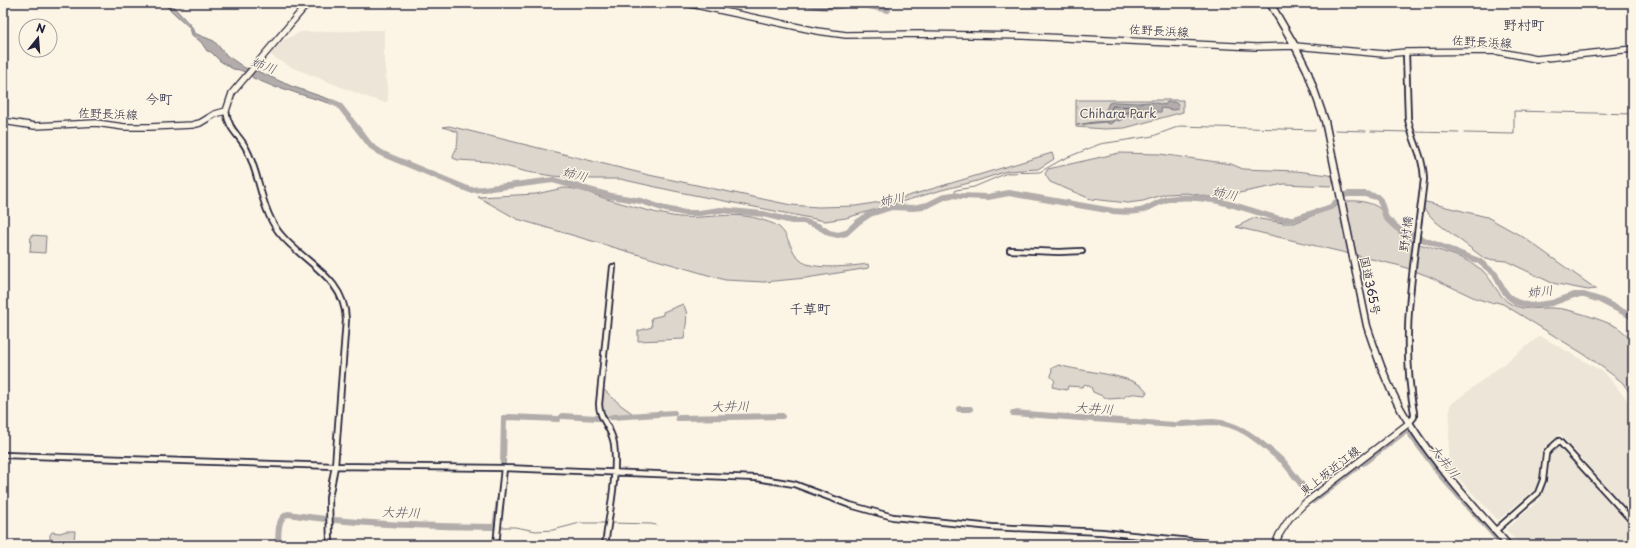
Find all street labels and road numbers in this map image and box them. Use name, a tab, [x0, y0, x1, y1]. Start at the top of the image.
street label: 佐野長浜線	[1129, 19, 1189, 41]
street label: 佐野長浜線	[1452, 30, 1512, 52]
street label: 佐野長浜線	[78, 103, 138, 123]
street label: 野村橋	[1394, 215, 1416, 253]
street label: 国道365号	[1356, 255, 1386, 317]
street label: 東上坂近江線	[1295, 441, 1363, 499]

